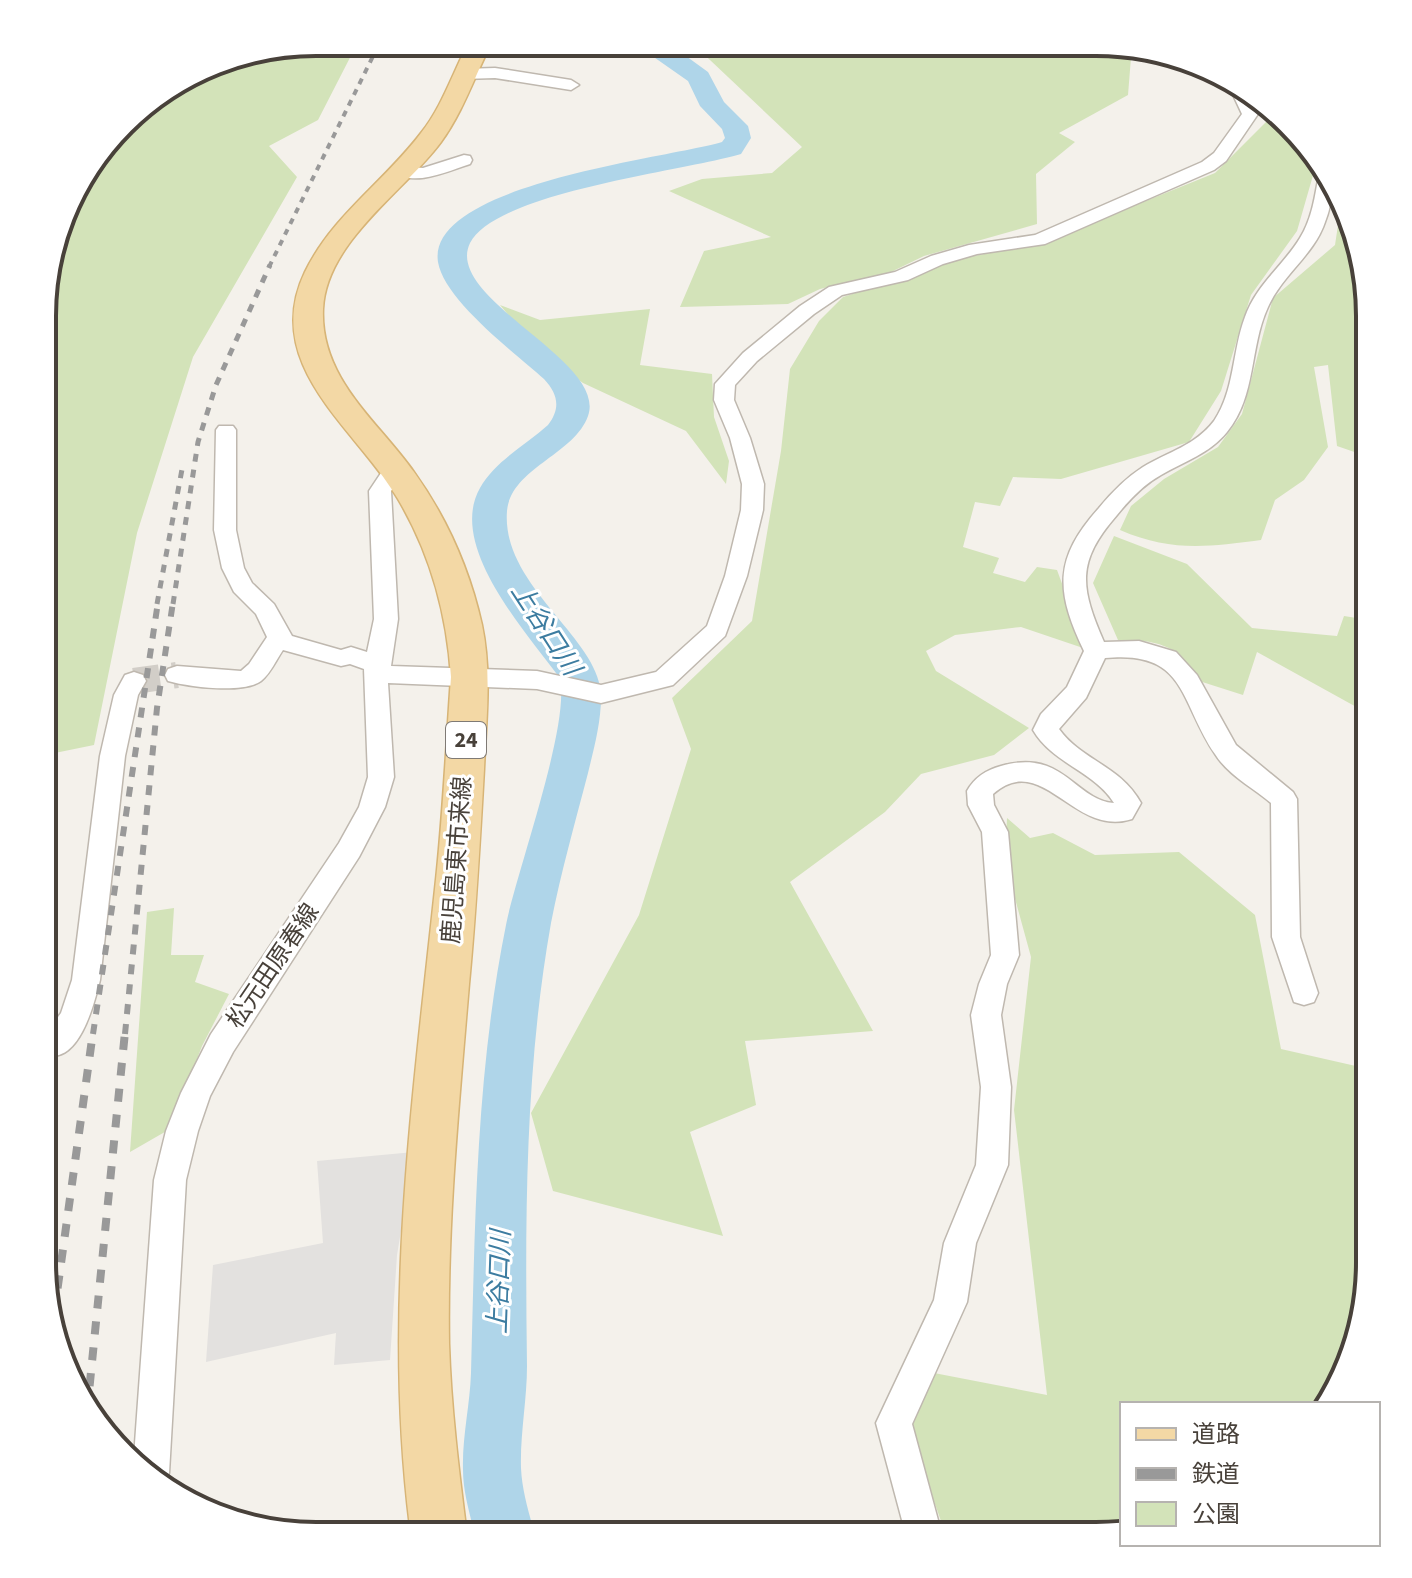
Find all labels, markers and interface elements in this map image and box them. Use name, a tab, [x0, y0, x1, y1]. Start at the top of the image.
water label: 上谷口川	[502, 575, 591, 685]
road number: 24	[446, 722, 486, 758]
street label: 鹿児島東市来線	[434, 775, 480, 945]
street label: 松元田原春線	[218, 897, 328, 1035]
water label: 上谷口川	[479, 1226, 519, 1335]
legend	[1120, 1402, 1380, 1546]
text: 道路	[1192, 1417, 1240, 1452]
text: 鉄道	[1192, 1457, 1240, 1492]
text: 公園	[1192, 1497, 1240, 1532]

